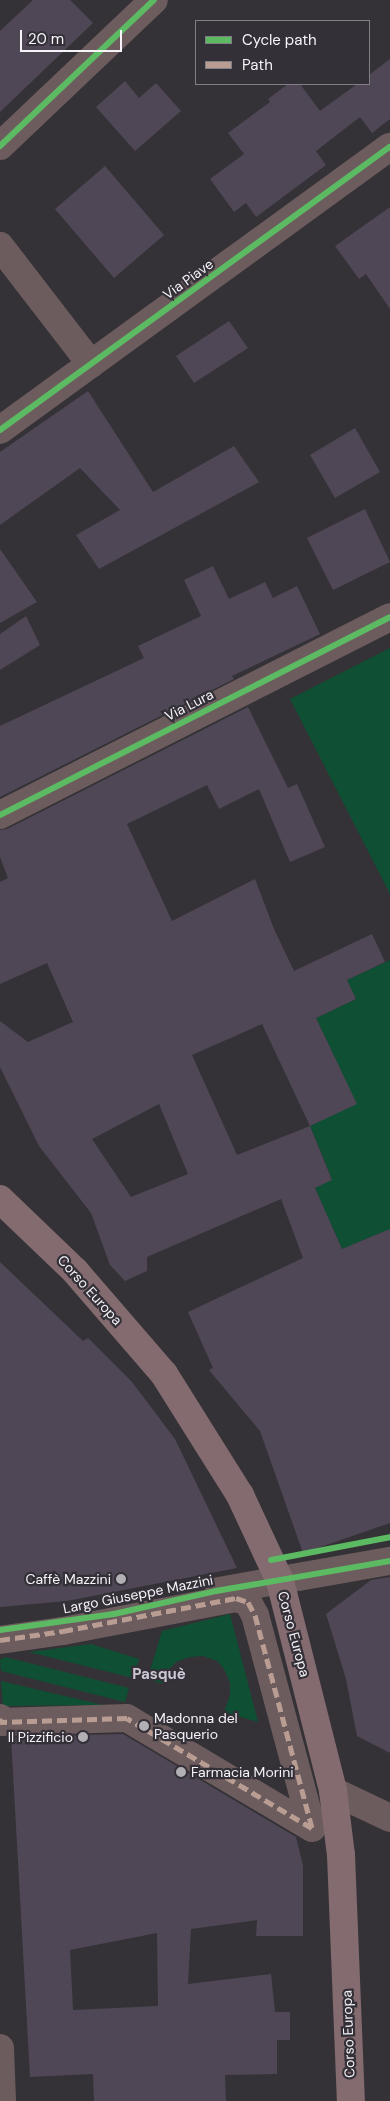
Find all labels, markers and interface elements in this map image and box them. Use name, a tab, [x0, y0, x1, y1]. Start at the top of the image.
scale bar	[22, 20, 125, 52]
legend	[195, 20, 370, 85]
text: 20 m	[28, 29, 64, 49]
text: Cycle path	[242, 30, 317, 50]
text: Path	[242, 55, 273, 75]
street label: Via Piave	[160, 255, 216, 303]
street label: Via Lura	[162, 686, 216, 724]
street label: Corso Europa	[54, 1252, 126, 1328]
place label: Caffè Mazzini	[25, 1571, 111, 1587]
street label: Largo Giuseppe Mazzini	[61, 1571, 215, 1617]
marker: Caffè Mazzini	[115, 1573, 127, 1585]
street label: Corso Europa	[274, 1589, 314, 1679]
district label: Pasquè	[132, 1666, 186, 1684]
place label: Madonna del Pasquerio	[154, 1710, 238, 1742]
marker: Madonna del Pasquerio	[138, 1720, 150, 1732]
place label: Il Pizzificio	[8, 1729, 73, 1745]
marker: Il Pizzificio	[77, 1731, 89, 1743]
place label: Farmacia Morini	[191, 1764, 294, 1780]
marker: Farmacia Morini	[175, 1766, 187, 1778]
street label: Corso Europa	[338, 1990, 358, 2078]

